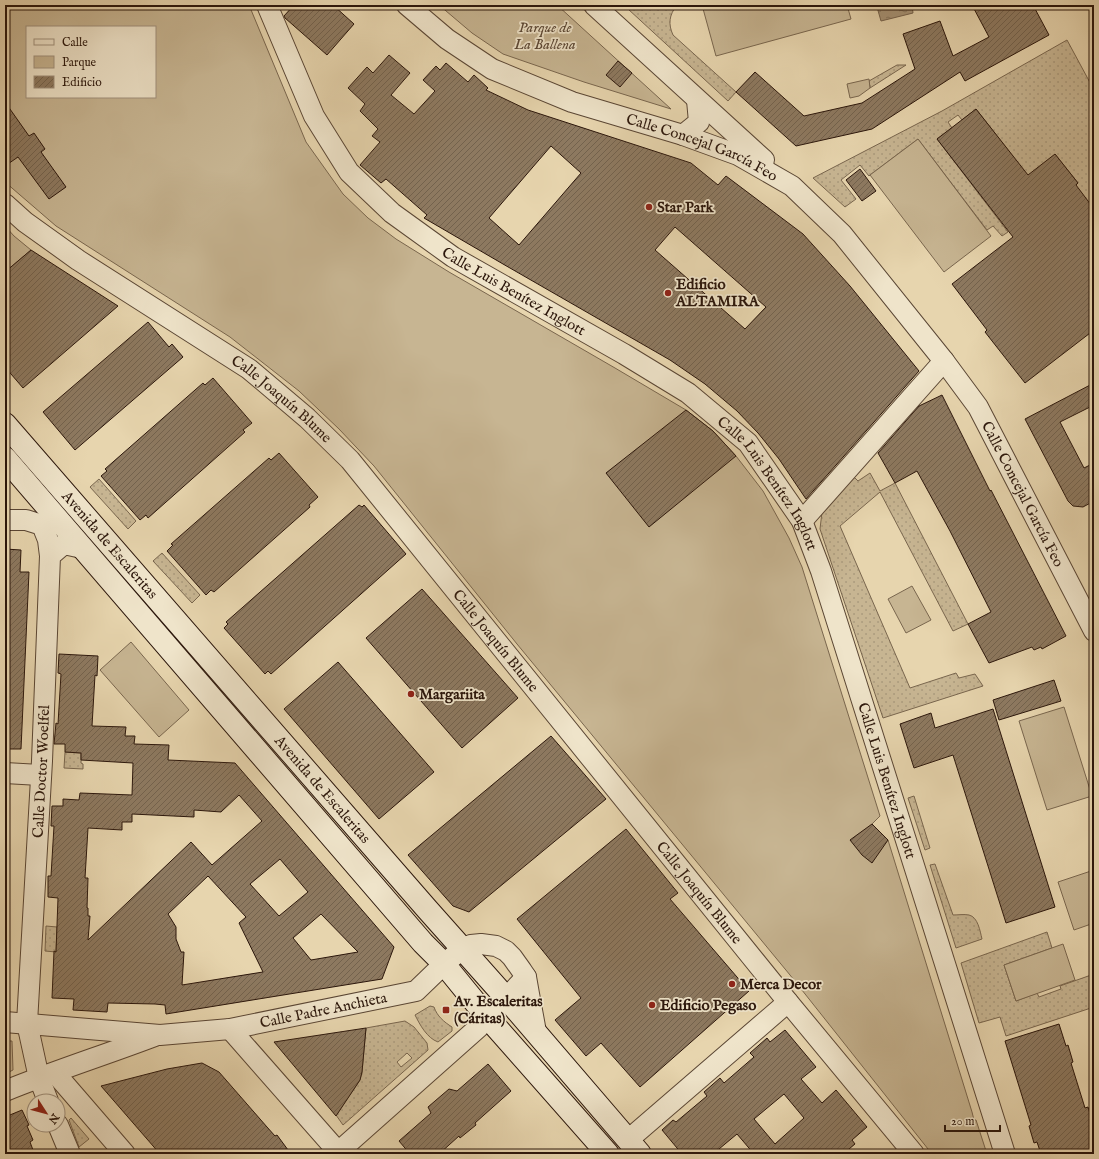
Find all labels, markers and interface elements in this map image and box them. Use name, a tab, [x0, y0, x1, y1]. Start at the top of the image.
park label: Parque de La Ballena	[513, 18, 576, 54]
legend	[26, 26, 156, 98]
text: Calle	[62, 35, 88, 50]
text: Parque	[62, 55, 97, 71]
text: Edificio	[62, 75, 102, 90]
street label: Calle Concejal García Feo	[624, 110, 781, 186]
place label: Star Park	[657, 198, 715, 217]
marker: Star Park	[644, 202, 654, 212]
street label: Calle Luis Benítez Inglott	[438, 243, 589, 340]
place label: Edificio ALTAMIRA	[675, 275, 760, 311]
marker: Edificio ALTAMIRA	[663, 288, 673, 298]
street label: Calle Joaquín Blume	[227, 351, 336, 447]
street label: Calle Luis Benítez Inglott	[713, 412, 821, 553]
street label: Calle Concejal García Feo	[977, 418, 1068, 570]
street label: Avenida de Escaleritas	[57, 486, 162, 603]
street label: Calle Joaquín Blume	[448, 586, 543, 696]
place label: Margariita	[419, 685, 485, 704]
marker: Margariita	[406, 689, 416, 699]
street label: Calle Luis Benítez Inglott	[853, 700, 920, 861]
street label: Calle Doctor Woelfel	[29, 704, 54, 838]
street label: Avenida de Escaleritas	[269, 731, 375, 847]
street label: Calle Joaquín Blume	[652, 838, 746, 948]
place label: Merca Decor	[740, 975, 822, 994]
marker: Merca Decor	[727, 979, 737, 989]
street label: Calle Padre Anchieta	[258, 988, 389, 1033]
place label: Av. Escaleritas (Cáritas)	[453, 992, 543, 1028]
place label: Edificio Pegaso	[660, 996, 756, 1015]
marker: Edificio Pegaso	[647, 1000, 657, 1010]
marker: Av. Escaleritas (Cáritas)	[441, 1005, 451, 1015]
north arrow	[26, 1093, 66, 1133]
scale bar	[945, 1107, 1000, 1133]
text: N	[45, 1110, 62, 1127]
text: 20 m	[951, 1114, 974, 1129]

